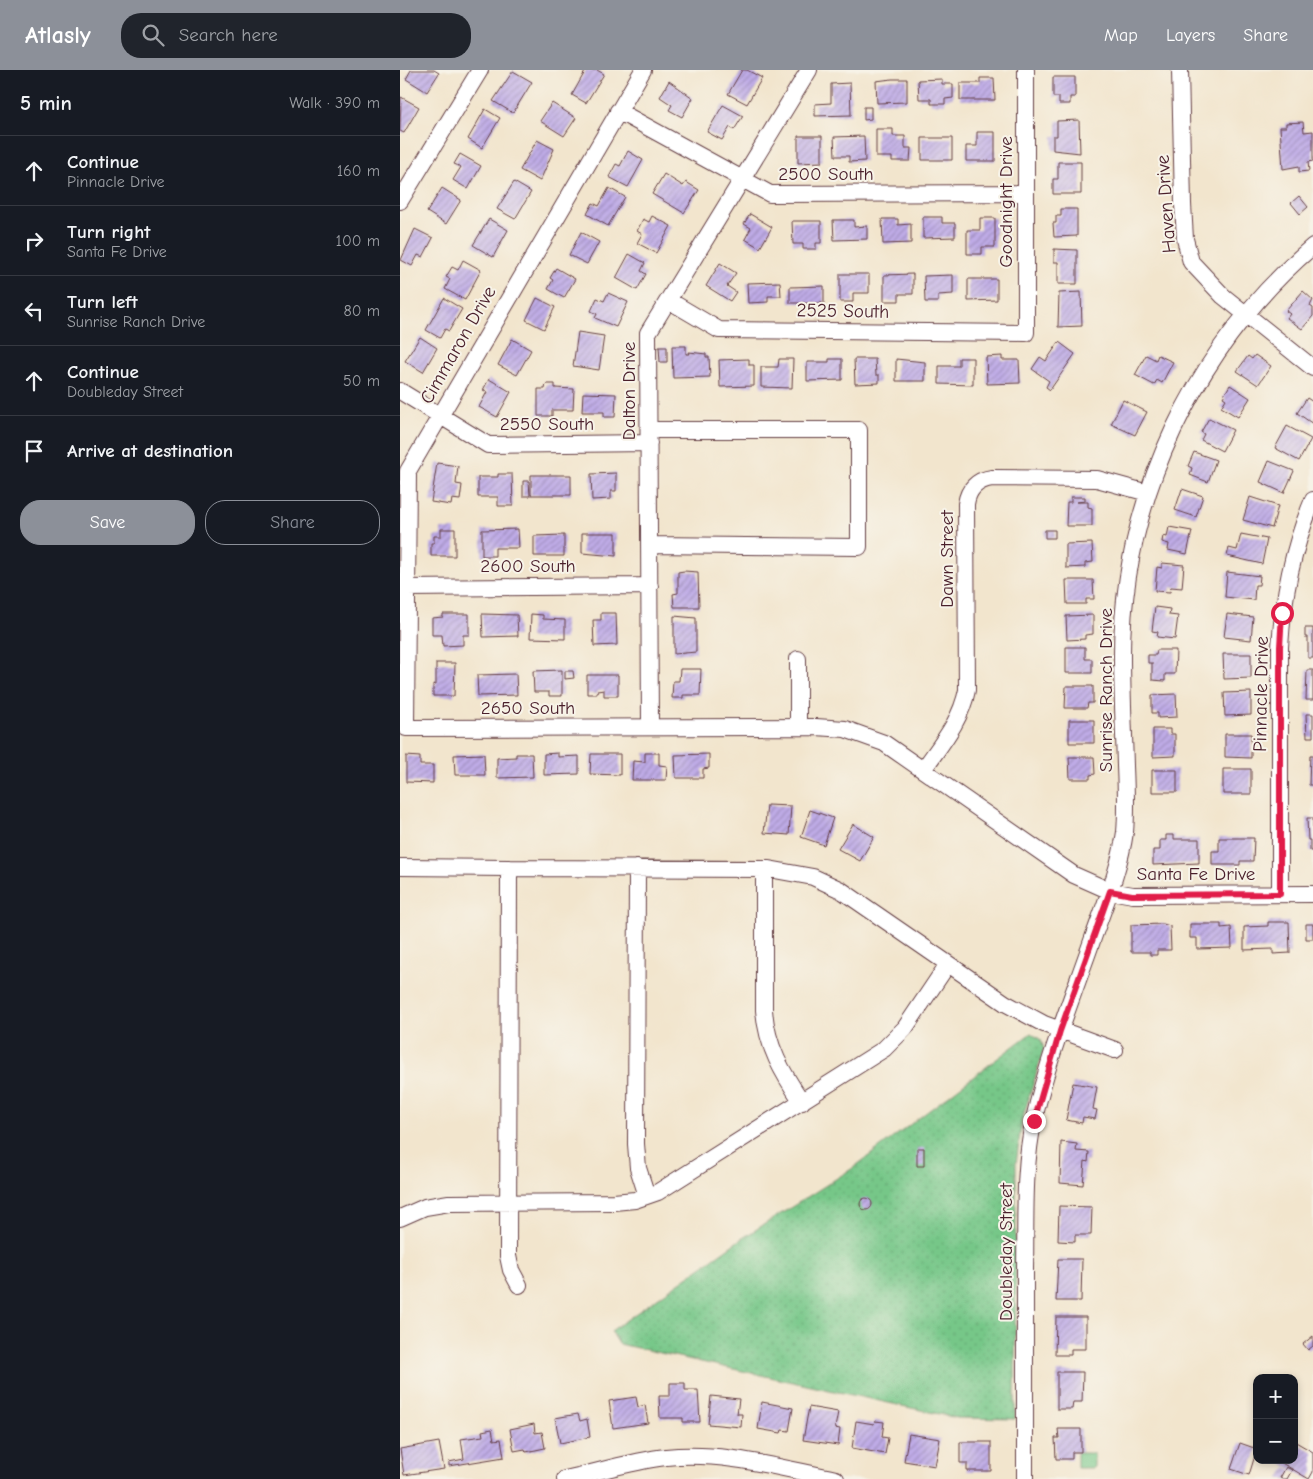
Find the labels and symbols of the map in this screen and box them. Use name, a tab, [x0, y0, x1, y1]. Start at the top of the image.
street label: Goodnight Drive	[995, 136, 1017, 268]
street label: Haven Drive	[1152, 154, 1180, 254]
street label: 2500 South	[778, 163, 874, 185]
street label: Cimmaron Drive	[415, 282, 501, 408]
street label: 2525 South	[796, 299, 890, 323]
street label: Dalton Drive	[618, 342, 640, 440]
street label: 2550 South	[500, 413, 594, 435]
street label: Dawn Street	[936, 510, 958, 608]
street label: 2600 South	[480, 555, 576, 577]
route start	[1271, 602, 1294, 625]
street label: Sunrise Ranch Drive	[1095, 608, 1117, 772]
street label: Pinnacle Drive	[1249, 636, 1273, 752]
street label: 2650 South	[481, 697, 575, 719]
street label: Santa Fe Drive	[1137, 863, 1255, 885]
route end	[1023, 1110, 1046, 1133]
street label: Doubleday Street	[995, 1183, 1017, 1321]

